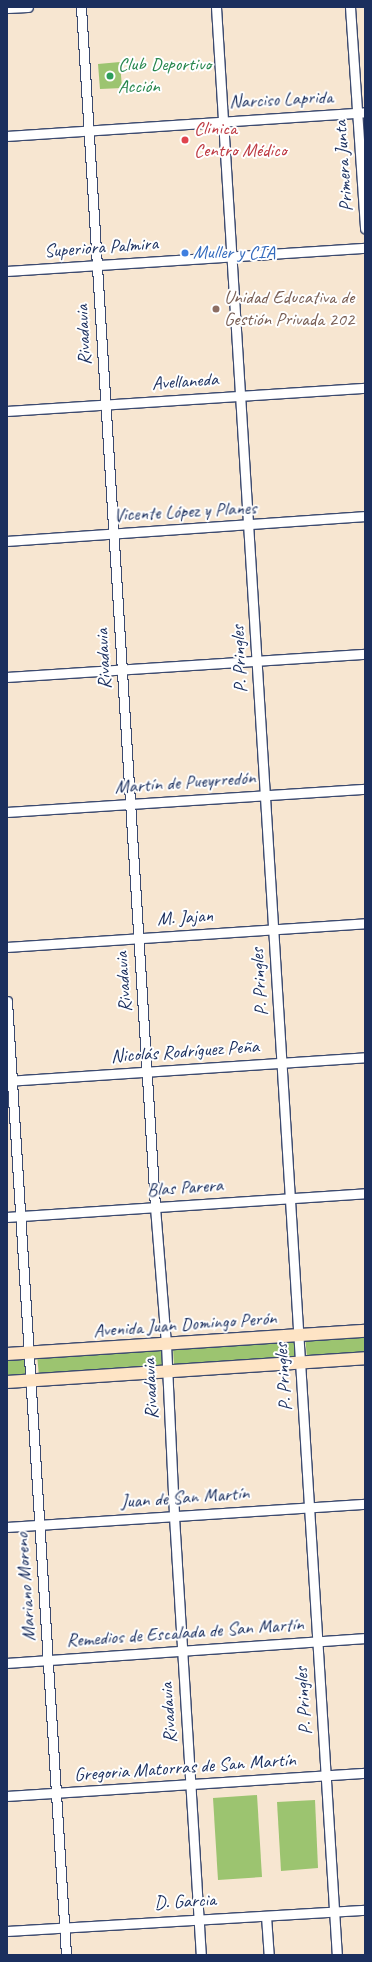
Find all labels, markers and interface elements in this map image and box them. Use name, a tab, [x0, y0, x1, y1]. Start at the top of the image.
place label: Club Deportivo Acción	[118, 54, 211, 98]
marker: Club Deportivo Acción	[105, 71, 115, 81]
street label: Narciso Laprida	[229, 86, 333, 114]
place label: Clinica Centro Médico	[194, 118, 286, 162]
street label: Primera Junta	[329, 120, 359, 212]
marker: Clinica Centro Médico	[179, 134, 191, 146]
street label: Superiora Palmira	[43, 233, 159, 263]
place label: Muller y CIA	[193, 242, 275, 264]
marker: Muller y CIA	[180, 248, 190, 258]
place label: Unidad Educativa de Gestión Privada 202	[224, 287, 354, 331]
street label: Rivadavia	[71, 304, 97, 366]
marker: Unidad Educativa de Gestión Privada 202	[211, 304, 221, 314]
street label: Avellaneda	[151, 368, 219, 396]
street label: Vicente López y Planes	[113, 497, 257, 527]
street label: P. Pringles	[227, 625, 253, 693]
street label: Rivadavia	[91, 628, 117, 690]
street label: Martín de Pueyrredón	[114, 767, 256, 799]
street label: M. Jajan	[156, 905, 214, 931]
street label: P. Pringles	[246, 947, 274, 1017]
street label: Rivadavia	[111, 951, 137, 1013]
street label: Nicolás Rodríguez Peña	[110, 1035, 260, 1069]
street label: Blas Parera	[146, 1174, 224, 1202]
street label: Avenida Juan Domingo Perón	[93, 1307, 277, 1343]
street label: P. Pringles	[270, 1342, 298, 1412]
street label: Rivadavia	[138, 1358, 164, 1420]
street label: Juan de San Martín	[120, 1482, 250, 1514]
street label: Mariano Moreno	[11, 1532, 41, 1642]
street label: Remedios de Escalada de San Martín	[65, 1613, 305, 1653]
street label: P. Pringles	[290, 1666, 318, 1736]
street label: Rivadavia	[156, 1682, 182, 1744]
street label: Gregoria Matorras de San Martín	[73, 1749, 297, 1787]
street label: D. Garcia	[154, 1889, 216, 1915]

